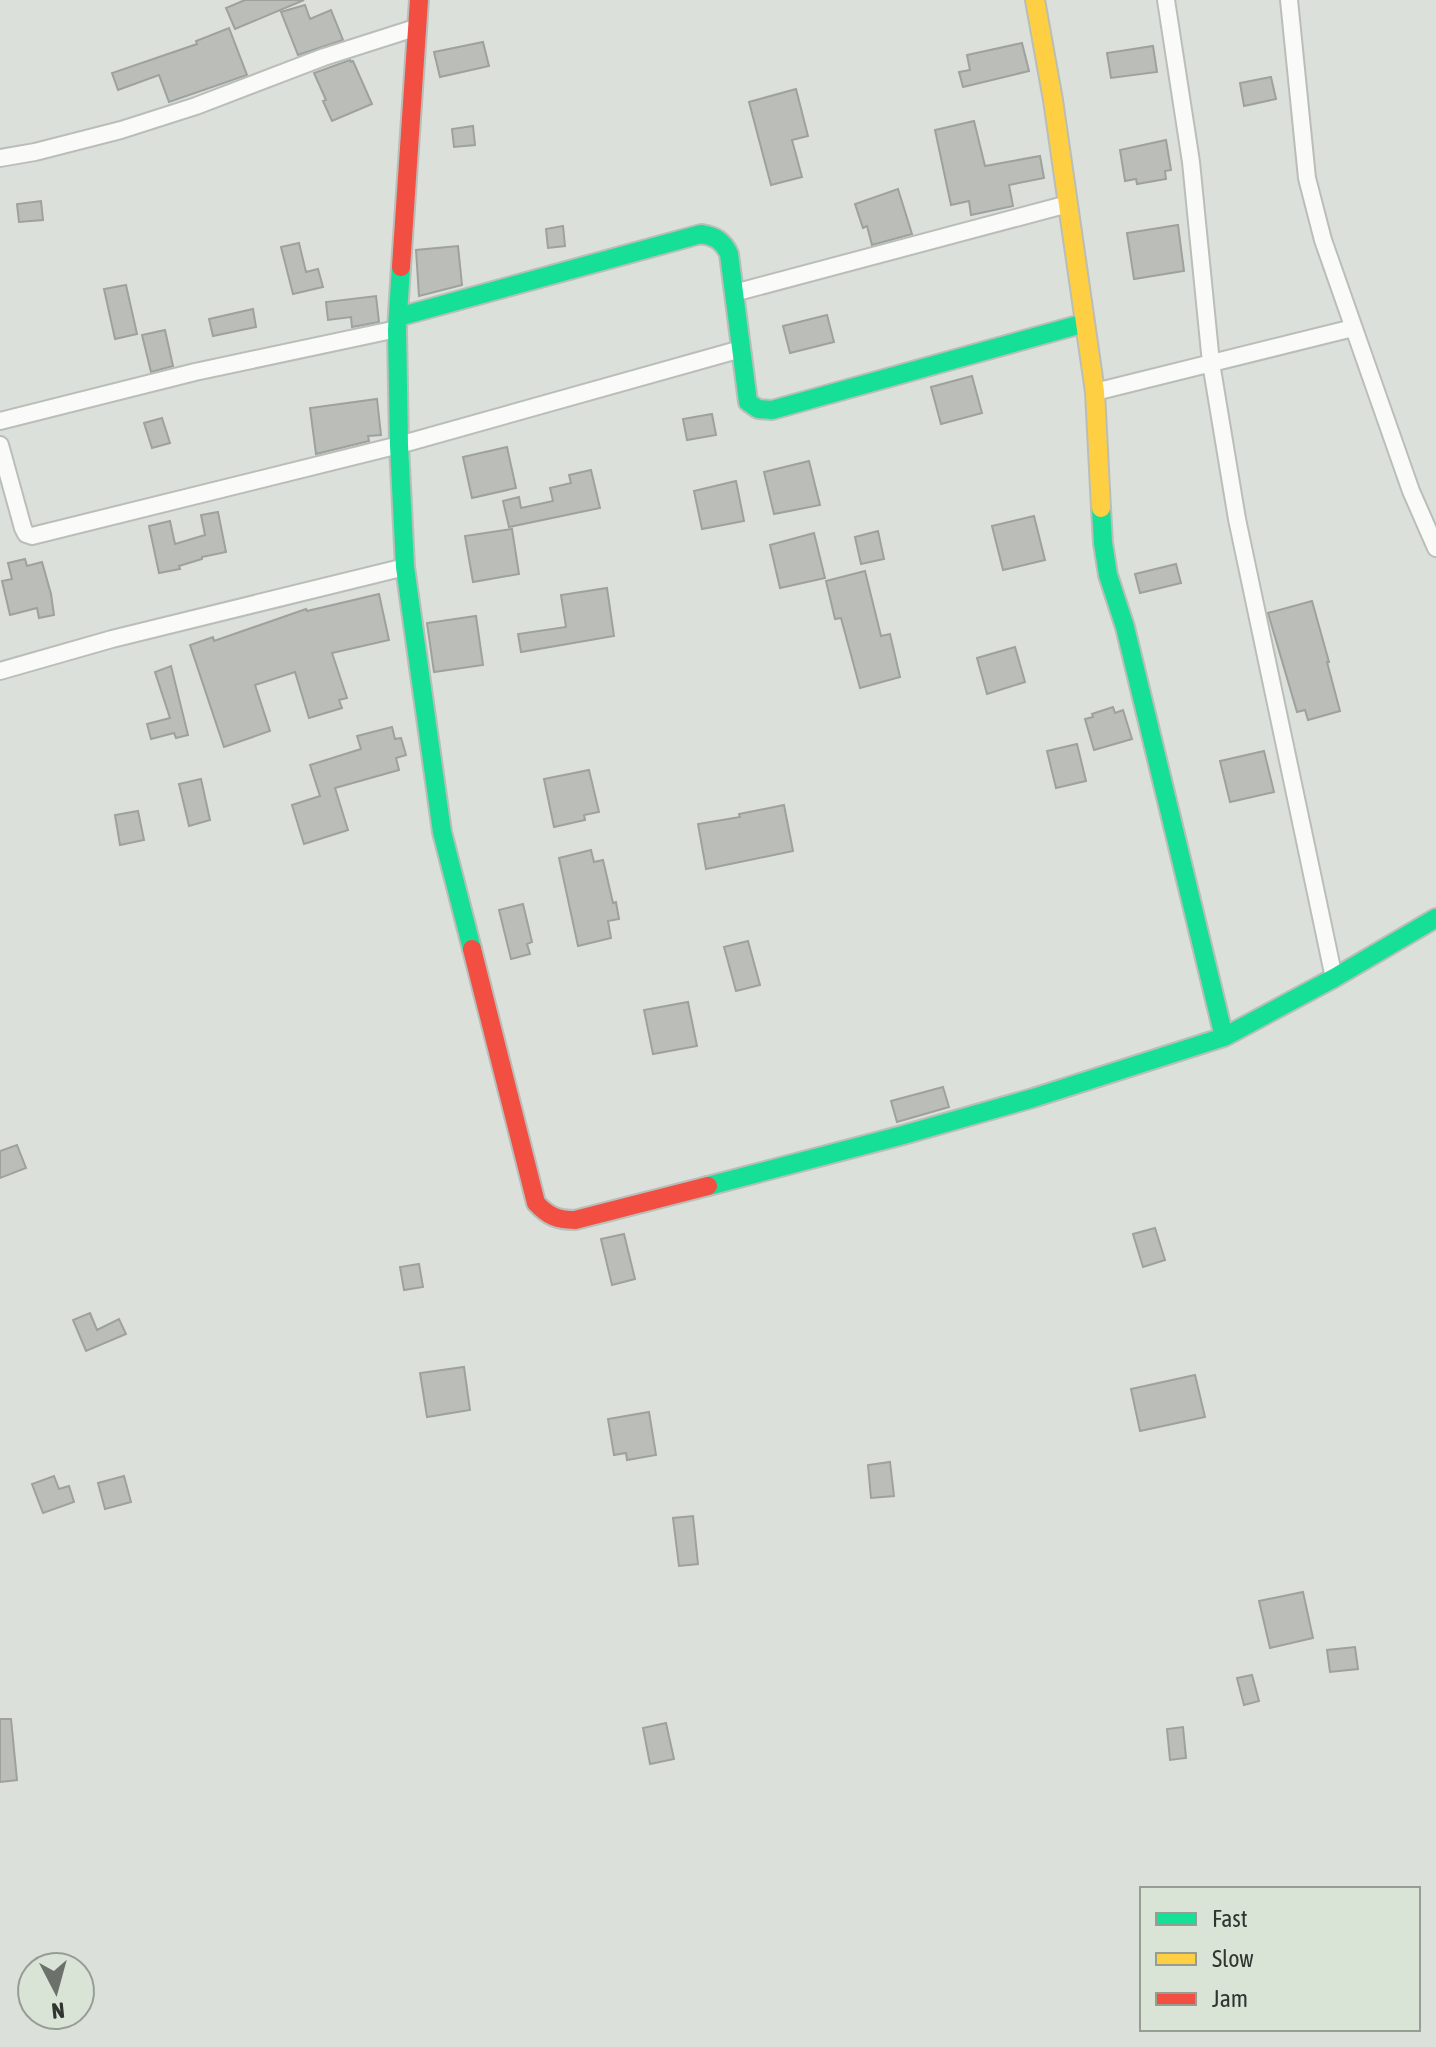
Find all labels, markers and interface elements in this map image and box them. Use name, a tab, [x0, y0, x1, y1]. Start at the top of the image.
legend	[1140, 1887, 1420, 2031]
text: Fast	[1212, 1905, 1248, 1932]
text: Slow	[1212, 1945, 1254, 1972]
north arrow	[16, 1951, 96, 2031]
text: Jam	[1212, 1985, 1248, 2012]
text: N	[50, 1997, 66, 2024]

